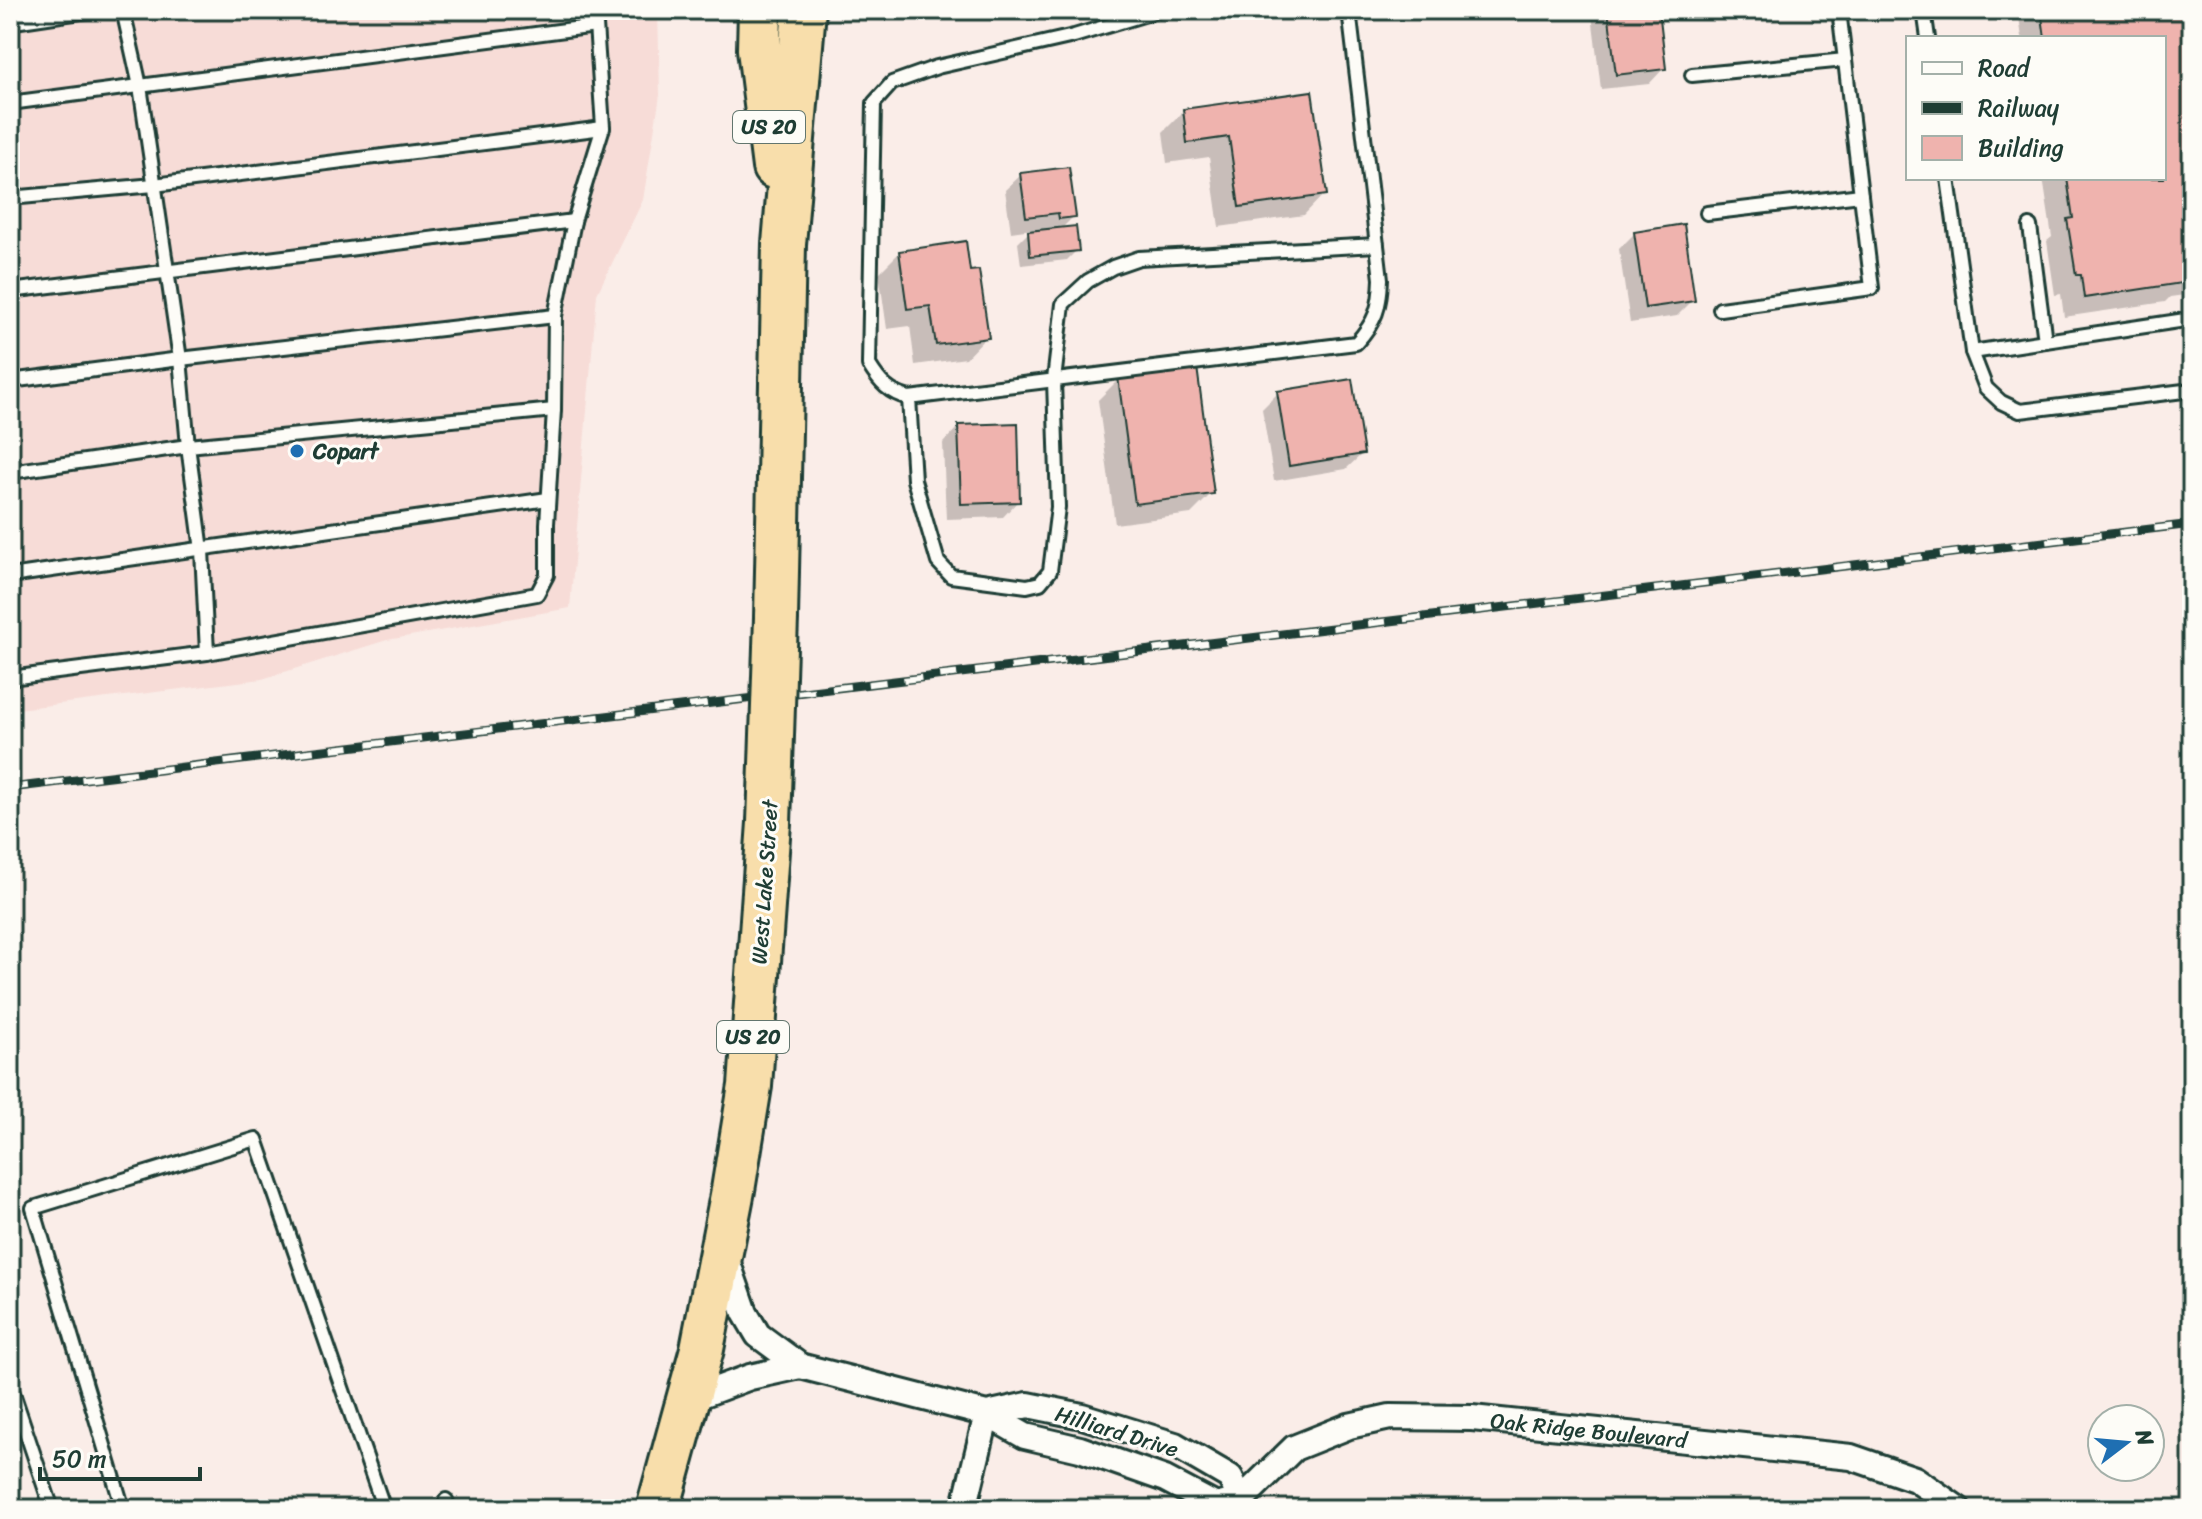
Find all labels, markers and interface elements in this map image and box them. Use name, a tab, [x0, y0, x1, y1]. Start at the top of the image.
legend	[1906, 36, 2166, 180]
text: Road	[1978, 47, 2032, 89]
text: Railway	[1978, 87, 2060, 129]
road number: US 20	[733, 111, 805, 143]
text: Building	[1978, 127, 2064, 169]
place label: Copart	[312, 432, 380, 471]
marker: Copart	[288, 442, 306, 460]
street label: West Lake Street	[739, 797, 790, 966]
road number: US 20	[717, 1021, 789, 1053]
street label: Hilliard Drive	[1050, 1394, 1183, 1469]
street label: Oak Ridge Boulevard	[1489, 1401, 1690, 1460]
north arrow	[2086, 1403, 2166, 1483]
text: N	[2124, 1424, 2166, 1451]
scale bar	[40, 1431, 200, 1481]
text: 50 m	[52, 1438, 107, 1480]

